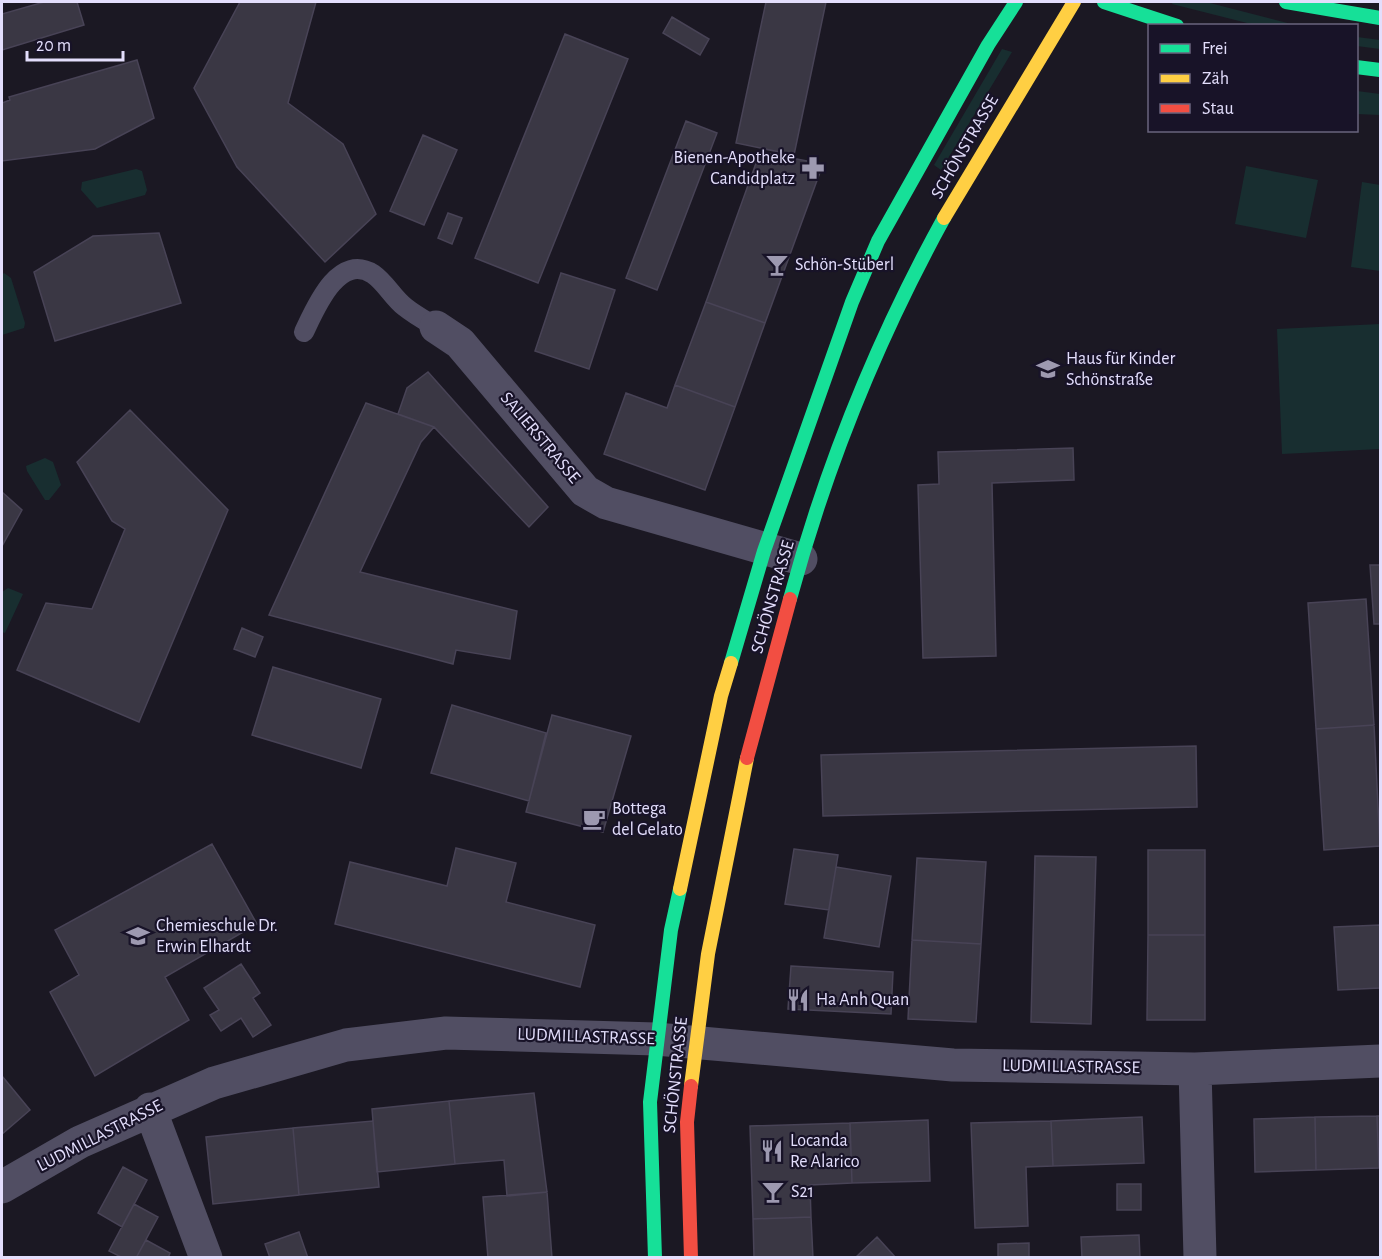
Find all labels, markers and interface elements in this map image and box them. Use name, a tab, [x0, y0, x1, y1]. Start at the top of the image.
scale bar	[27, 24, 123, 62]
legend	[1148, 24, 1358, 132]
text: 20 m	[36, 37, 71, 55]
text: Frei	[1202, 40, 1228, 58]
text: Zäh	[1202, 70, 1229, 88]
street label: SCHÖNSTRASSE	[926, 91, 1002, 202]
text: Stau	[1202, 100, 1234, 118]
place label: Bienen-Apotheke Candidplatz	[674, 149, 795, 188]
pharmacy icon: Bienen-Apotheke Candidplatz	[800, 155, 826, 181]
bar icon: Schön-Stüberl	[764, 252, 790, 278]
place label: Schön-Stüberl	[795, 256, 894, 274]
place label: Haus für Kinder Schönstraße	[1066, 350, 1175, 389]
school or university icon: Haus für Kinder Schönstraße	[1035, 356, 1061, 382]
street label: SALIERSTRASSE	[497, 389, 583, 487]
street label: SCHÖNSTRASSE	[746, 538, 798, 656]
place label: Bottega del Gelato	[612, 800, 683, 839]
cafe icon: Bottega del Gelato	[581, 806, 607, 832]
place label: Chemieschule Dr. Erwin Elhardt	[156, 917, 278, 956]
school or university icon: Chemieschule Dr. Erwin Elhardt	[125, 923, 151, 949]
restaurant icon: Ha Anh Quan	[785, 987, 811, 1013]
place label: Ha Anh Quan	[816, 991, 909, 1009]
street label: SCHÖNSTRASSE	[659, 1016, 691, 1134]
street label: LUDMILLASTRASSE	[517, 1026, 656, 1048]
street label: LUDMILLASTRASSE	[1002, 1057, 1140, 1077]
street label: LUDMILLASTRASSE	[34, 1097, 166, 1175]
place label: Locanda Re Alarico	[790, 1132, 860, 1171]
restaurant icon: Locanda Re Alarico	[759, 1138, 785, 1164]
bar icon: S21	[760, 1179, 786, 1205]
place label: S21	[791, 1183, 814, 1201]

